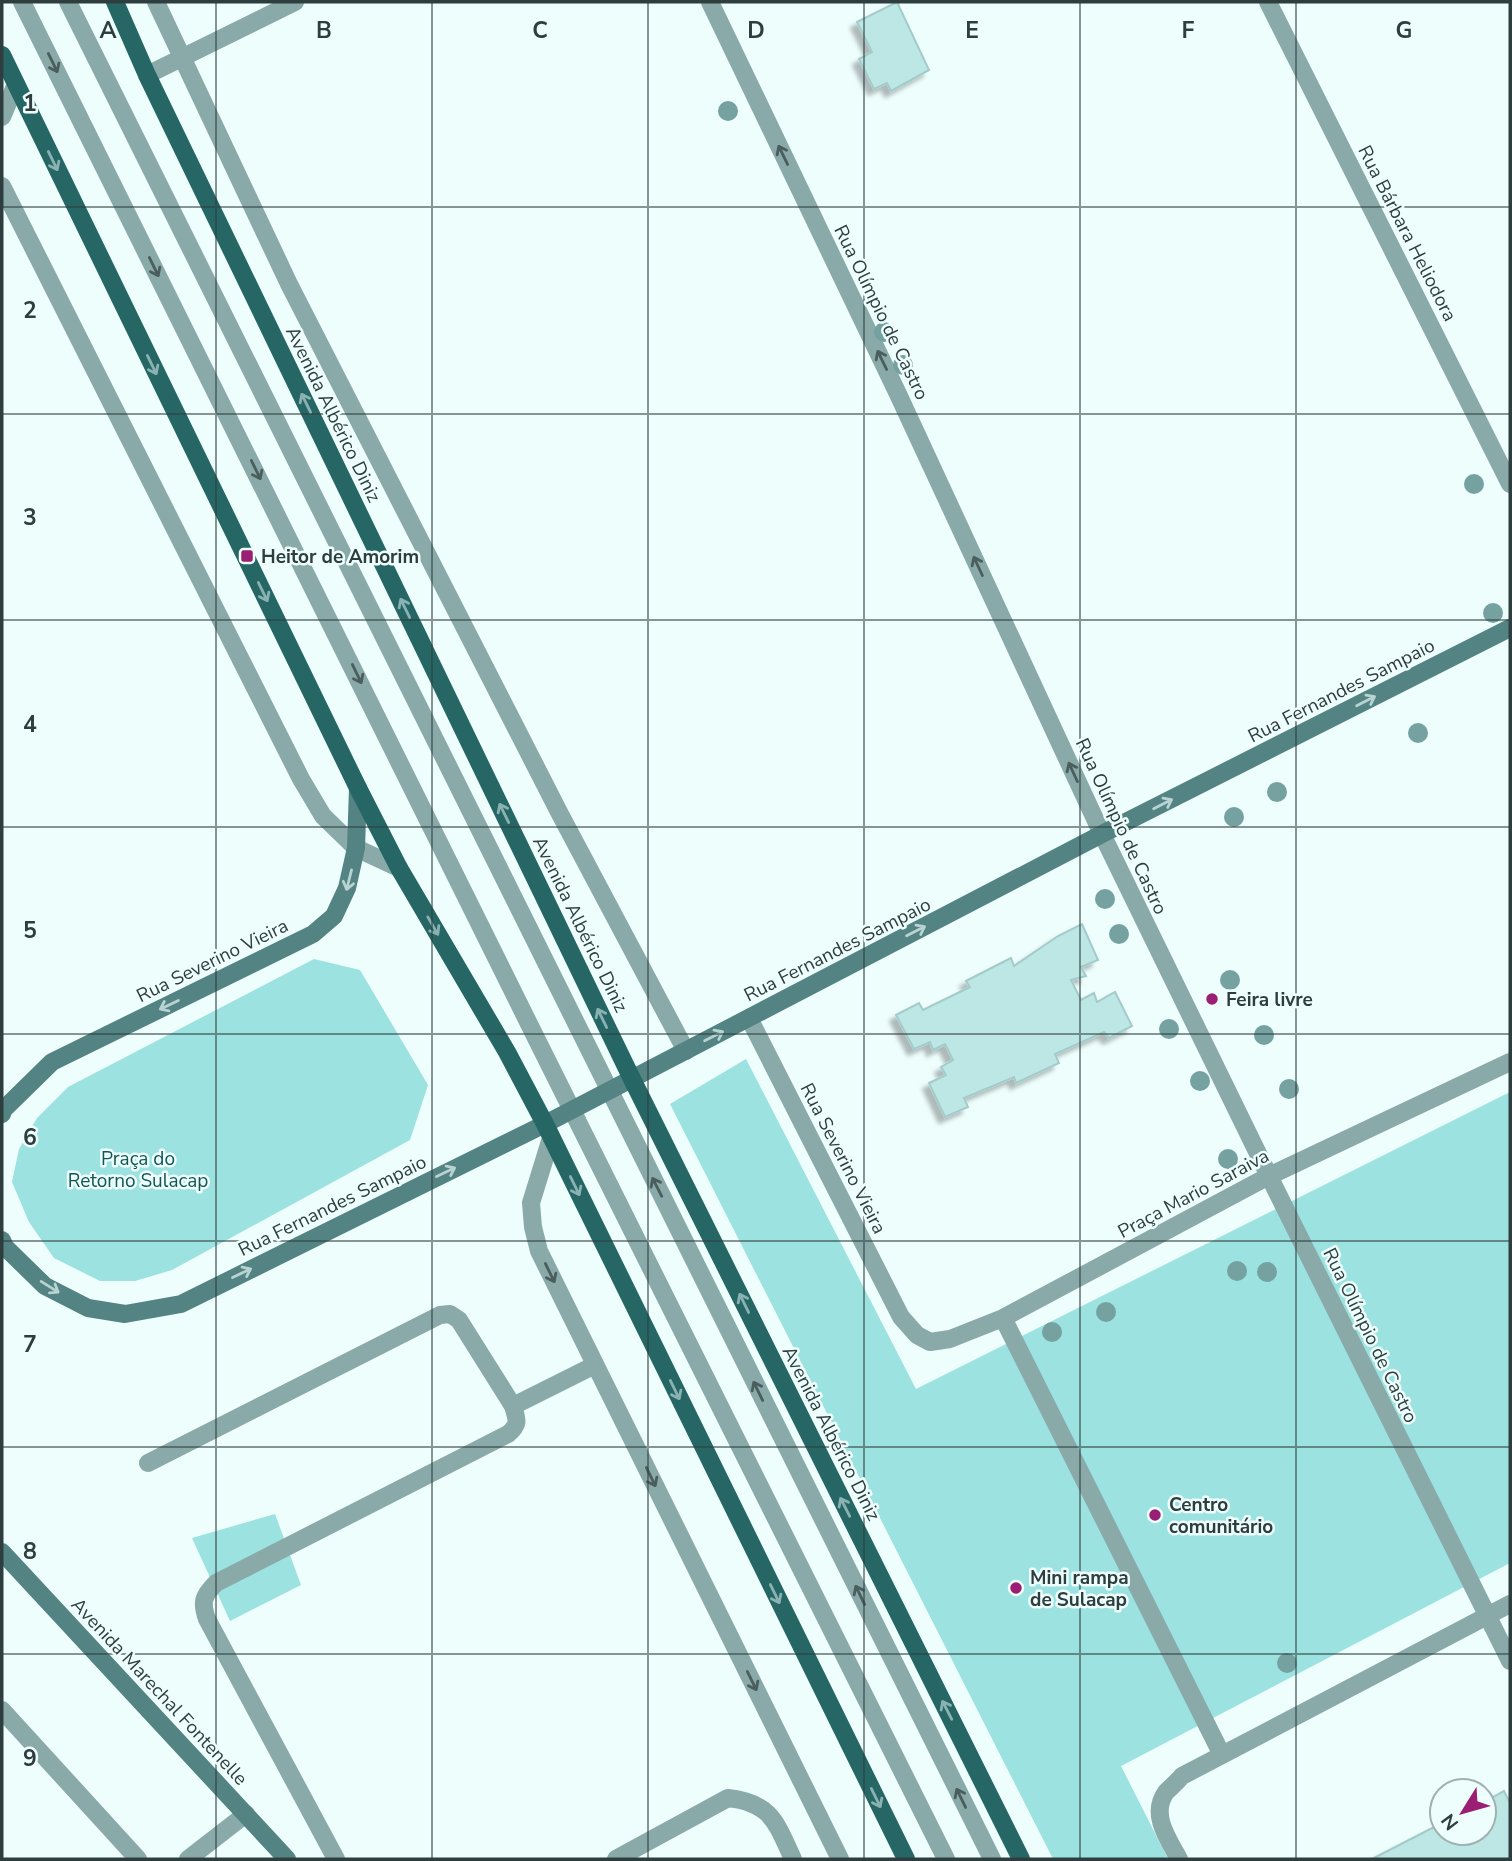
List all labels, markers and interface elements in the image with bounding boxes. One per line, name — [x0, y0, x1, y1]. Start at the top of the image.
text: A — [99, 15, 117, 46]
text: B — [316, 15, 332, 46]
text: C — [532, 15, 548, 46]
text: D — [747, 15, 765, 46]
text: E — [965, 15, 979, 46]
text: F — [1182, 15, 1195, 46]
text: G — [1396, 15, 1412, 46]
one-way arrow — [46, 52, 60, 73]
text: 1 — [23, 88, 37, 119]
street label: Rua Bárbara Heliodora — [1351, 141, 1463, 326]
one-way arrow — [776, 145, 790, 166]
one-way arrow — [46, 150, 60, 171]
street label: Rua Olímpio de Castro — [827, 221, 935, 404]
one-way arrow — [148, 256, 162, 277]
text: 2 — [23, 295, 37, 326]
street label: Avenida Albérico Diniz — [279, 322, 387, 507]
one-way arrow — [875, 350, 888, 371]
one-way arrow — [146, 354, 160, 375]
one-way arrow — [298, 393, 312, 414]
one-way arrow — [249, 459, 263, 480]
text: 3 — [23, 502, 37, 533]
place label: Heitor de Amorim — [261, 544, 419, 570]
marker: Heitor de Amorim — [239, 548, 255, 564]
one-way arrow — [971, 556, 984, 577]
one-way arrow — [256, 581, 270, 602]
one-way arrow — [397, 598, 411, 619]
street label: Rua Fernandes Sampaio — [1244, 632, 1439, 749]
one-way arrow — [350, 663, 364, 684]
one-way arrow — [1355, 693, 1375, 707]
text: 4 — [23, 709, 37, 740]
street label: Rua Olímpio de Castro — [1069, 734, 1173, 919]
one-way arrow — [1066, 762, 1079, 784]
one-way arrow — [1152, 796, 1172, 810]
one-way arrow — [496, 803, 510, 824]
street label: Avenida Albérico Diniz — [526, 832, 634, 1017]
one-way arrow — [342, 868, 355, 891]
street label: Rua Fernandes Sampaio — [740, 891, 935, 1008]
street label: Rua Severino Vieira — [132, 913, 293, 1009]
text: 5 — [23, 915, 37, 946]
one-way arrow — [426, 916, 440, 936]
one-way arrow — [905, 924, 926, 937]
place label: Feira livre — [1226, 987, 1313, 1013]
marker: Feira livre — [1204, 991, 1220, 1007]
one-way arrow — [159, 998, 180, 1012]
one-way arrow — [595, 1008, 609, 1029]
one-way arrow — [703, 1029, 724, 1042]
street label: Rua Severino Vieira — [794, 1079, 892, 1238]
text: 6 — [23, 1122, 37, 1153]
street label: Praça Mario Saraiva — [1113, 1143, 1274, 1245]
park label: Praça do Retorno Sulacap — [68, 1146, 208, 1194]
street label: Rua Fernandes Sampaio — [234, 1149, 431, 1263]
one-way arrow — [435, 1165, 456, 1179]
one-way arrow — [569, 1175, 582, 1196]
one-way arrow — [649, 1177, 663, 1198]
street label: Rua Olímpio de Castro — [1316, 1244, 1424, 1427]
one-way arrow — [544, 1262, 558, 1283]
one-way arrow — [231, 1266, 252, 1280]
one-way arrow — [39, 1280, 59, 1294]
one-way arrow — [736, 1293, 750, 1314]
text: 7 — [23, 1329, 37, 1360]
street label: Avenida Albérico Diniz — [776, 1342, 887, 1525]
one-way arrow — [668, 1379, 682, 1400]
one-way arrow — [751, 1381, 765, 1402]
one-way arrow — [644, 1466, 658, 1487]
place label: Centro comunitário — [1169, 1492, 1273, 1540]
one-way arrow — [838, 1497, 852, 1518]
marker: Centro comunitário — [1147, 1507, 1163, 1523]
text: 8 — [23, 1536, 37, 1567]
place label: Mini rampa de Sulacap — [1030, 1565, 1129, 1613]
marker: Mini rampa de Sulacap — [1008, 1580, 1024, 1596]
one-way arrow — [769, 1583, 783, 1604]
one-way arrow — [852, 1585, 866, 1606]
street label: Avenida Marechal Fontenelle — [65, 1592, 253, 1791]
one-way arrow — [745, 1670, 759, 1691]
one-way arrow — [939, 1701, 953, 1721]
text: 9 — [23, 1743, 37, 1774]
north arrow — [1428, 1777, 1498, 1847]
one-way arrow — [869, 1787, 883, 1808]
one-way arrow — [954, 1788, 968, 1809]
text: N — [1436, 1808, 1465, 1835]

